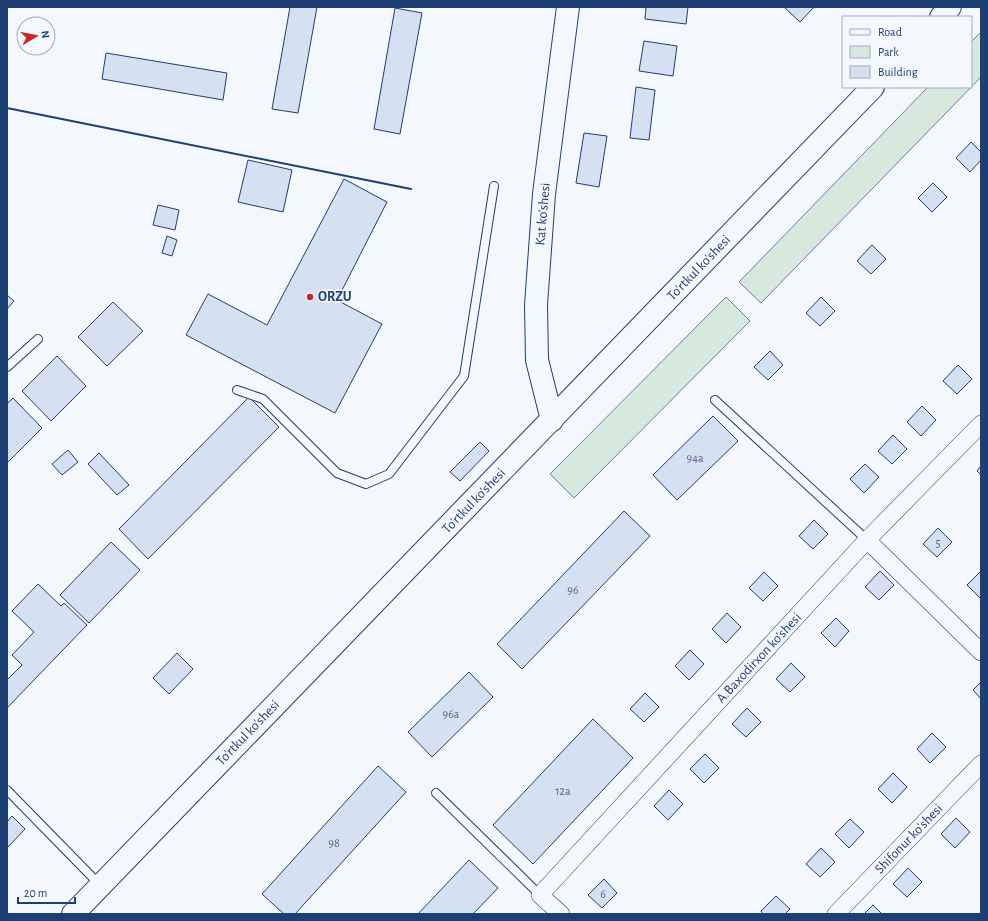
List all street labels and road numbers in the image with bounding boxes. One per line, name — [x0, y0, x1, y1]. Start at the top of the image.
street label: Kat ko'shesi — [533, 182, 553, 246]
street label: To'rtkul ko'shesi — [665, 233, 733, 303]
street label: To'rtkul ko'shesi — [440, 466, 508, 536]
street label: A.Baxodirxon ko'shesi — [714, 610, 804, 706]
street label: To'rtkul ko'shesi — [214, 698, 282, 768]
street label: Shifonur ko'shesi — [872, 801, 946, 877]

